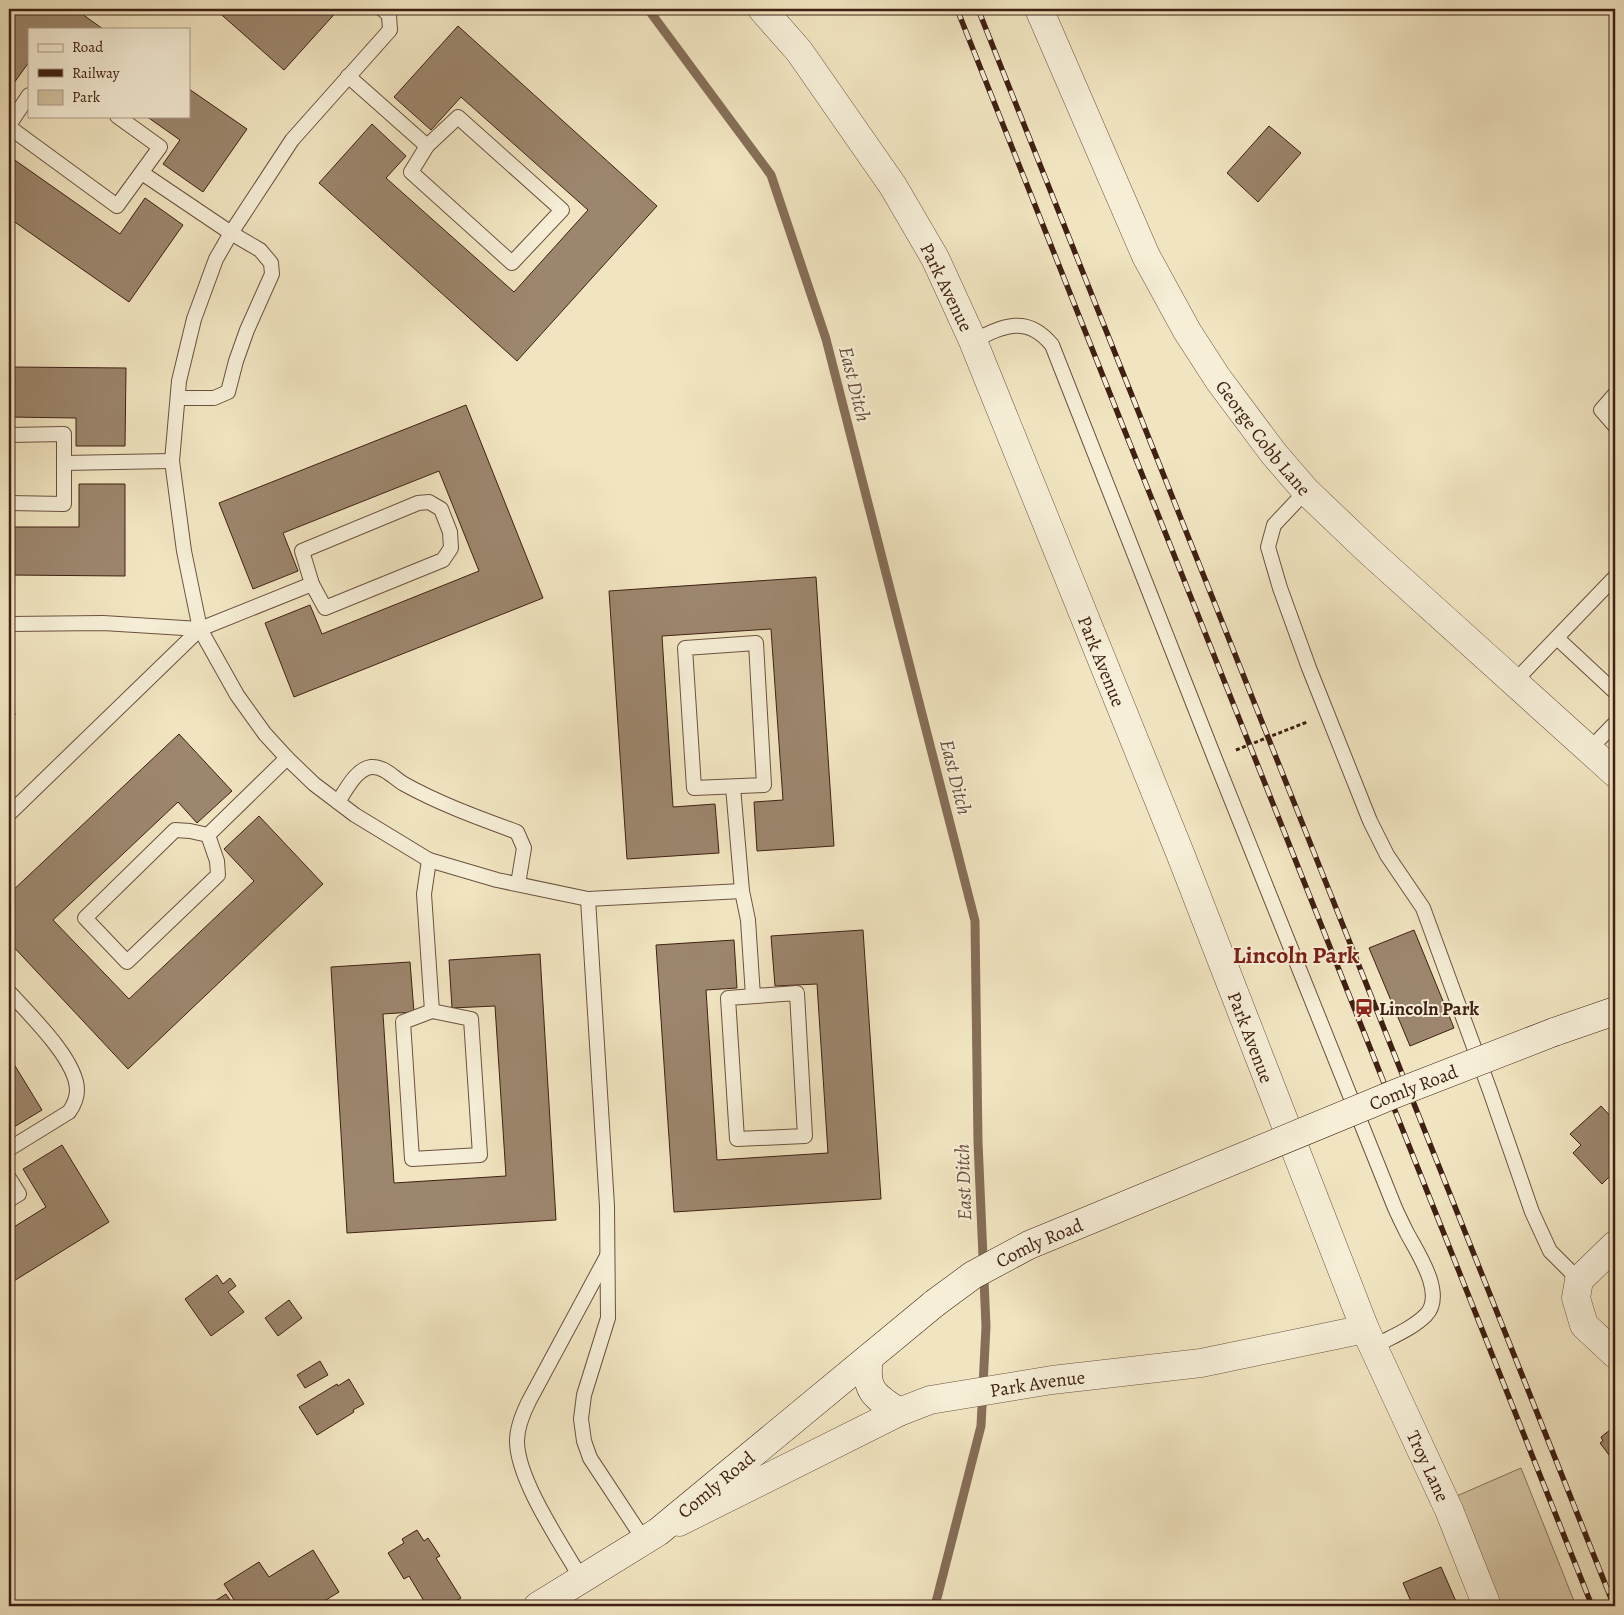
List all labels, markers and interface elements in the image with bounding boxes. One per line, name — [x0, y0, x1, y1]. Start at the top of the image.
legend — [28, 28, 190, 118]
text: Road — [72, 37, 104, 57]
text: Railway — [72, 63, 120, 83]
text: Park — [72, 87, 101, 107]
street label: Park Avenue — [913, 239, 979, 336]
water label: East Ditch — [832, 344, 877, 425]
street label: George Cobb Lane — [1209, 375, 1316, 502]
street label: Park Avenue — [1071, 612, 1131, 711]
water label: East Ditch — [933, 737, 978, 818]
district label: Lincoln Park — [1233, 939, 1360, 971]
street label: Park Avenue — [1221, 988, 1279, 1087]
place label: Lincoln Park — [1379, 996, 1479, 1022]
station icon: Lincoln Park — [1353, 997, 1375, 1019]
street label: Comly Road — [1365, 1058, 1462, 1117]
water label: East Ditch — [949, 1143, 978, 1221]
street label: Comly Road — [991, 1212, 1088, 1275]
street label: Park Avenue — [988, 1364, 1087, 1404]
street label: Troy Lane — [1400, 1427, 1455, 1506]
street label: Comly Road — [672, 1445, 761, 1525]

